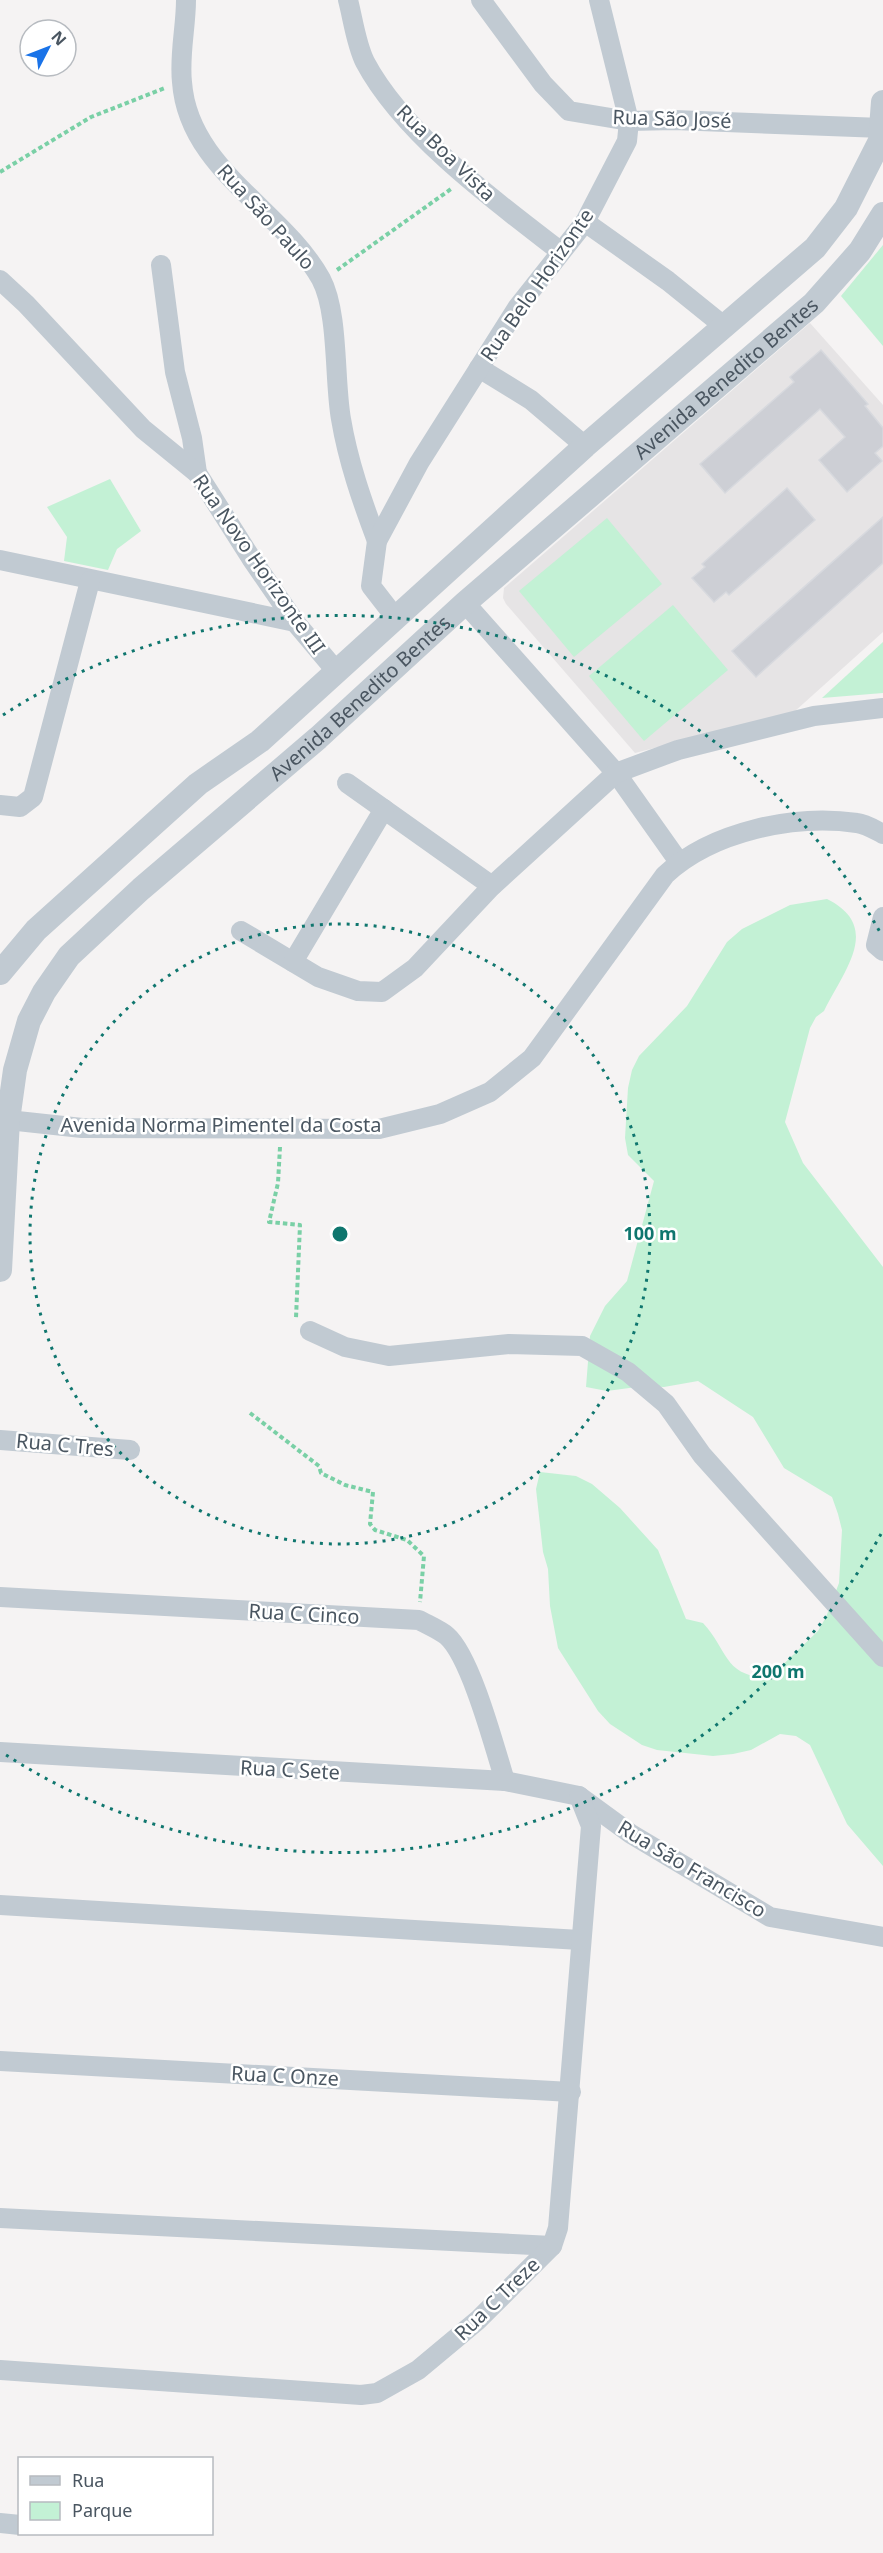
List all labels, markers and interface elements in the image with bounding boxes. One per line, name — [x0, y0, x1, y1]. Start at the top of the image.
north arrow — [18, 18, 78, 78]
text: N — [47, 26, 72, 50]
street label: Rua Boa Vista — [391, 98, 502, 207]
street label: Rua São José — [612, 103, 732, 134]
street label: Rua São Paulo — [212, 158, 321, 275]
street label: Rua Belo Horizonte — [474, 203, 599, 366]
street label: Avenida Benedito Bentes — [628, 291, 824, 465]
street label: Rua Novo Horizonte III — [187, 468, 332, 659]
street label: Avenida Benedito Bentes — [263, 609, 456, 787]
street label: Avenida Norma Pimentel da Costa — [60, 1111, 382, 1138]
text: 100 m — [623, 1221, 677, 1245]
centre of rings — [330, 1224, 350, 1244]
street label: Rua C Tres — [15, 1427, 115, 1462]
street label: Rua C Cinco — [248, 1597, 360, 1630]
text: 200 m — [751, 1659, 805, 1683]
street label: Rua C Sete — [239, 1753, 341, 1786]
street label: Rua São Francisco — [613, 1814, 771, 1924]
street label: Rua C Onze — [231, 2059, 340, 2092]
street label: Rua C Treze — [448, 2251, 545, 2346]
legend — [18, 2457, 213, 2535]
text: Rua — [72, 2468, 104, 2492]
text: Parque — [72, 2498, 132, 2522]

